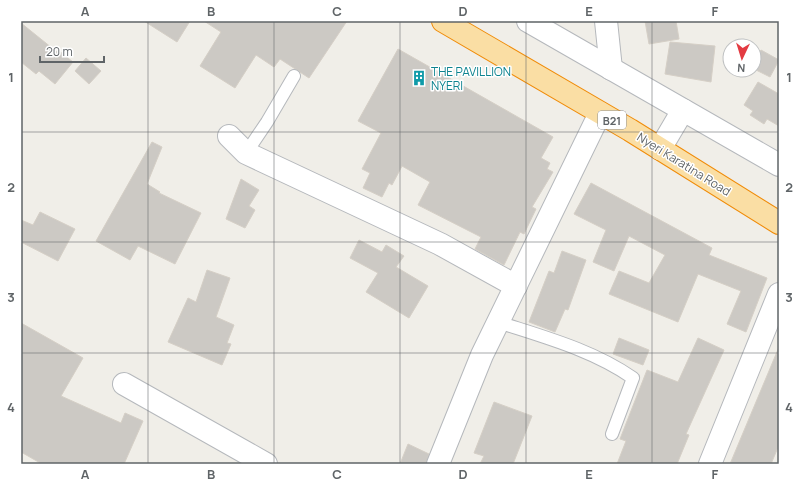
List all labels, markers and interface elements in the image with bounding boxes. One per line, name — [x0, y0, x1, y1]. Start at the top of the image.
text: A — [81, 2, 90, 20]
text: B — [207, 2, 215, 20]
text: C — [332, 2, 342, 20]
text: D — [458, 2, 468, 20]
text: E — [585, 2, 593, 20]
text: F — [712, 2, 719, 20]
scale bar — [40, 38, 104, 64]
north arrow — [722, 38, 762, 78]
text: 20 m — [46, 43, 73, 60]
text: N — [737, 61, 746, 76]
place label: THE PAVILLION NYERI — [431, 63, 511, 94]
text: 1 — [8, 68, 14, 86]
text: 1 — [786, 68, 792, 86]
building icon: THE PAVILLION NYERI — [410, 69, 428, 87]
road number: B21 — [598, 111, 626, 129]
street label: Nyeri Karatina Road — [634, 128, 734, 200]
text: 2 — [7, 178, 15, 196]
text: 2 — [785, 178, 793, 196]
text: 3 — [7, 288, 15, 306]
text: 3 — [785, 288, 793, 306]
text: 4 — [7, 398, 15, 416]
text: 4 — [785, 398, 793, 416]
text: A — [81, 465, 90, 483]
text: B — [207, 465, 215, 483]
text: C — [332, 465, 342, 483]
text: D — [458, 465, 468, 483]
text: E — [585, 465, 593, 483]
text: F — [712, 465, 719, 483]

